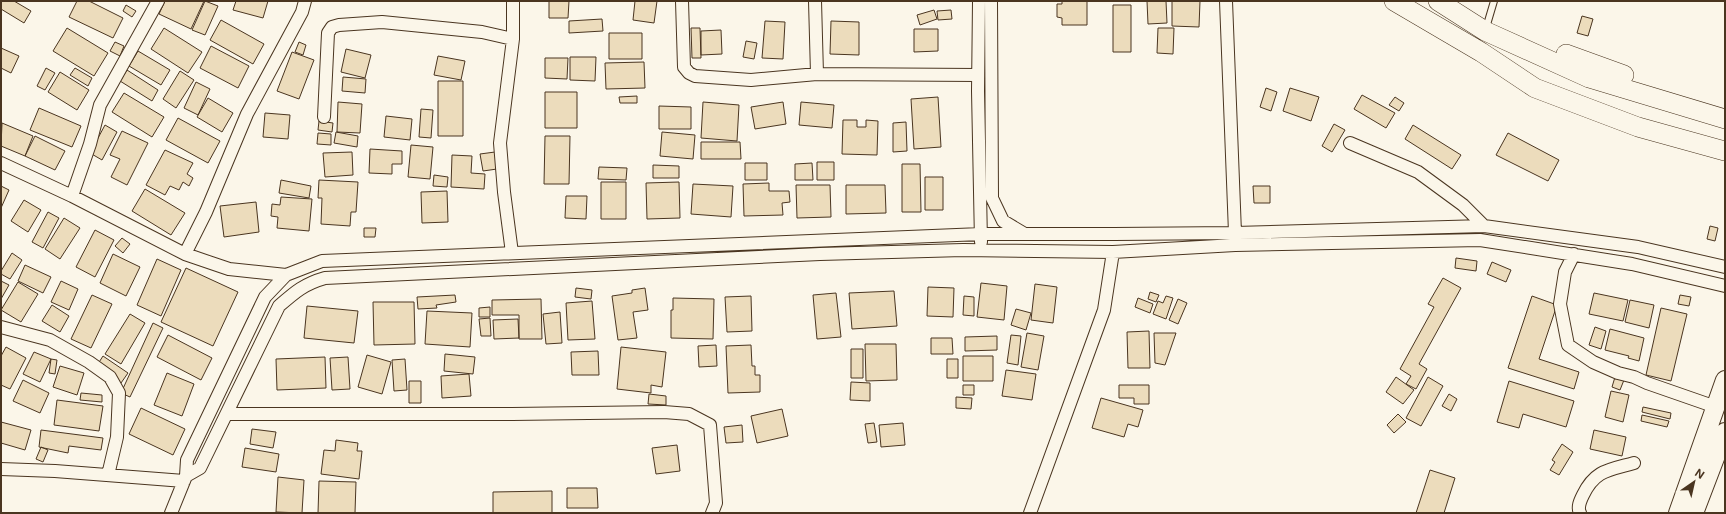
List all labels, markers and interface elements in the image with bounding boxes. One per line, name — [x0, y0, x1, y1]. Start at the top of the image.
north arrow — [1674, 462, 1714, 502]
text: N — [1692, 466, 1707, 482]

